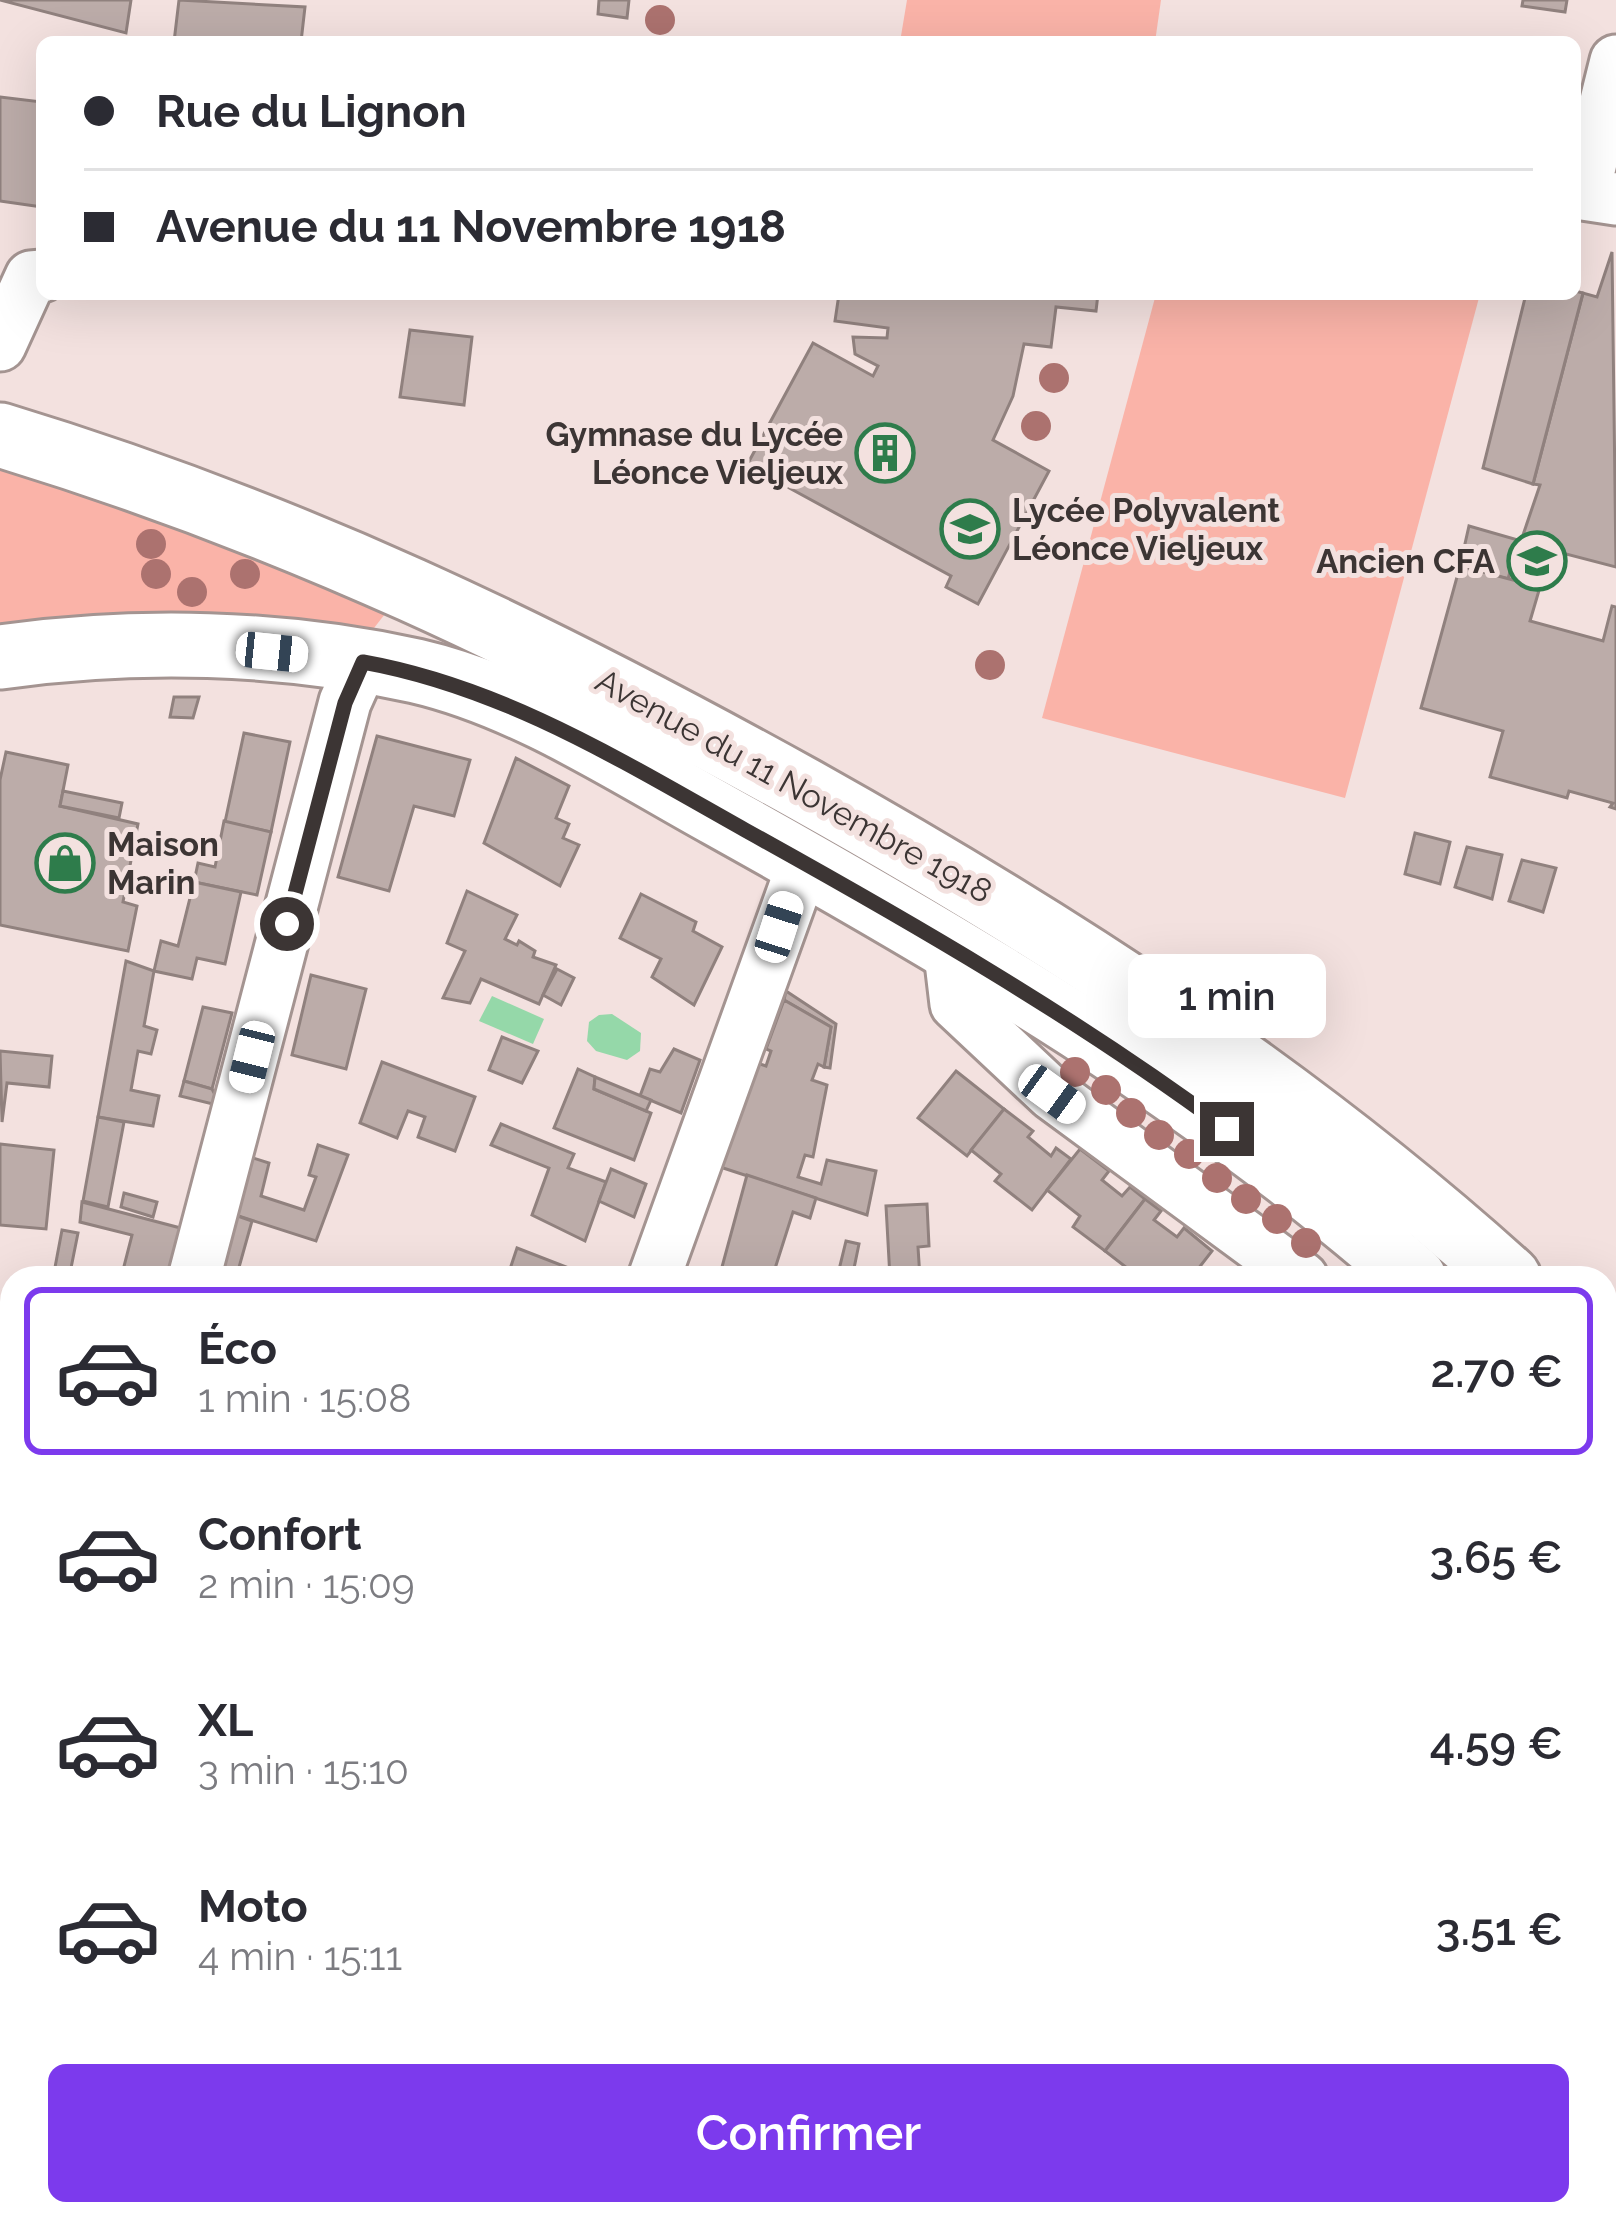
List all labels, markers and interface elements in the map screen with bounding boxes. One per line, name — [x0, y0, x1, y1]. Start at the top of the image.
text: Rue du Lignon — [156, 85, 467, 138]
text: Avenue du 11 Novembre 1918 — [156, 200, 786, 253]
place label: Gymnase du Lycée Léonce Vieljeux — [545, 415, 843, 492]
building icon: Gymnase du Lycée Léonce Vieljeux — [854, 422, 916, 484]
place label: Lycée Polyvalent Léonce Vieljeux — [1012, 491, 1280, 568]
school or university icon: Lycée Polyvalent Léonce Vieljeux — [939, 498, 1001, 560]
school or university icon: Ancien CFA — [1506, 530, 1568, 592]
place label: Ancien CFA — [1316, 542, 1496, 581]
car — [234, 630, 310, 674]
street label: Avenue du 11 Novembre 1918 — [589, 661, 999, 911]
place label: Maison Marin — [107, 825, 219, 902]
shop icon: Maison Marin — [34, 832, 96, 894]
car — [751, 887, 807, 967]
route start — [260, 897, 314, 951]
callout: 1 min — [1128, 955, 1326, 1039]
text: 1 min — [1179, 973, 1275, 1019]
car — [226, 1018, 278, 1096]
car — [1012, 1058, 1092, 1130]
route end — [1200, 1102, 1254, 1156]
icon: car — [54, 1317, 162, 1425]
text: Éco — [198, 1322, 277, 1375]
text: 2.70 € — [1430, 1345, 1563, 1398]
text: 1 min · 15:08 — [198, 1375, 411, 1421]
icon: car — [54, 1503, 162, 1611]
text: Confort — [198, 1508, 361, 1561]
text: 3.65 € — [1430, 1531, 1563, 1584]
text: 2 min · 15:09 — [198, 1561, 415, 1607]
icon: car — [54, 1689, 162, 1797]
text: XL — [198, 1694, 253, 1747]
text: 4.59 € — [1430, 1717, 1563, 1770]
text: 3 min · 15:10 — [198, 1747, 409, 1793]
icon: car — [54, 1875, 162, 1983]
text: Moto — [198, 1880, 308, 1933]
text: 3.51 € — [1436, 1903, 1563, 1956]
text: 4 min · 15:11 — [198, 1933, 402, 1979]
button: Confirmer — [48, 2064, 1569, 2202]

